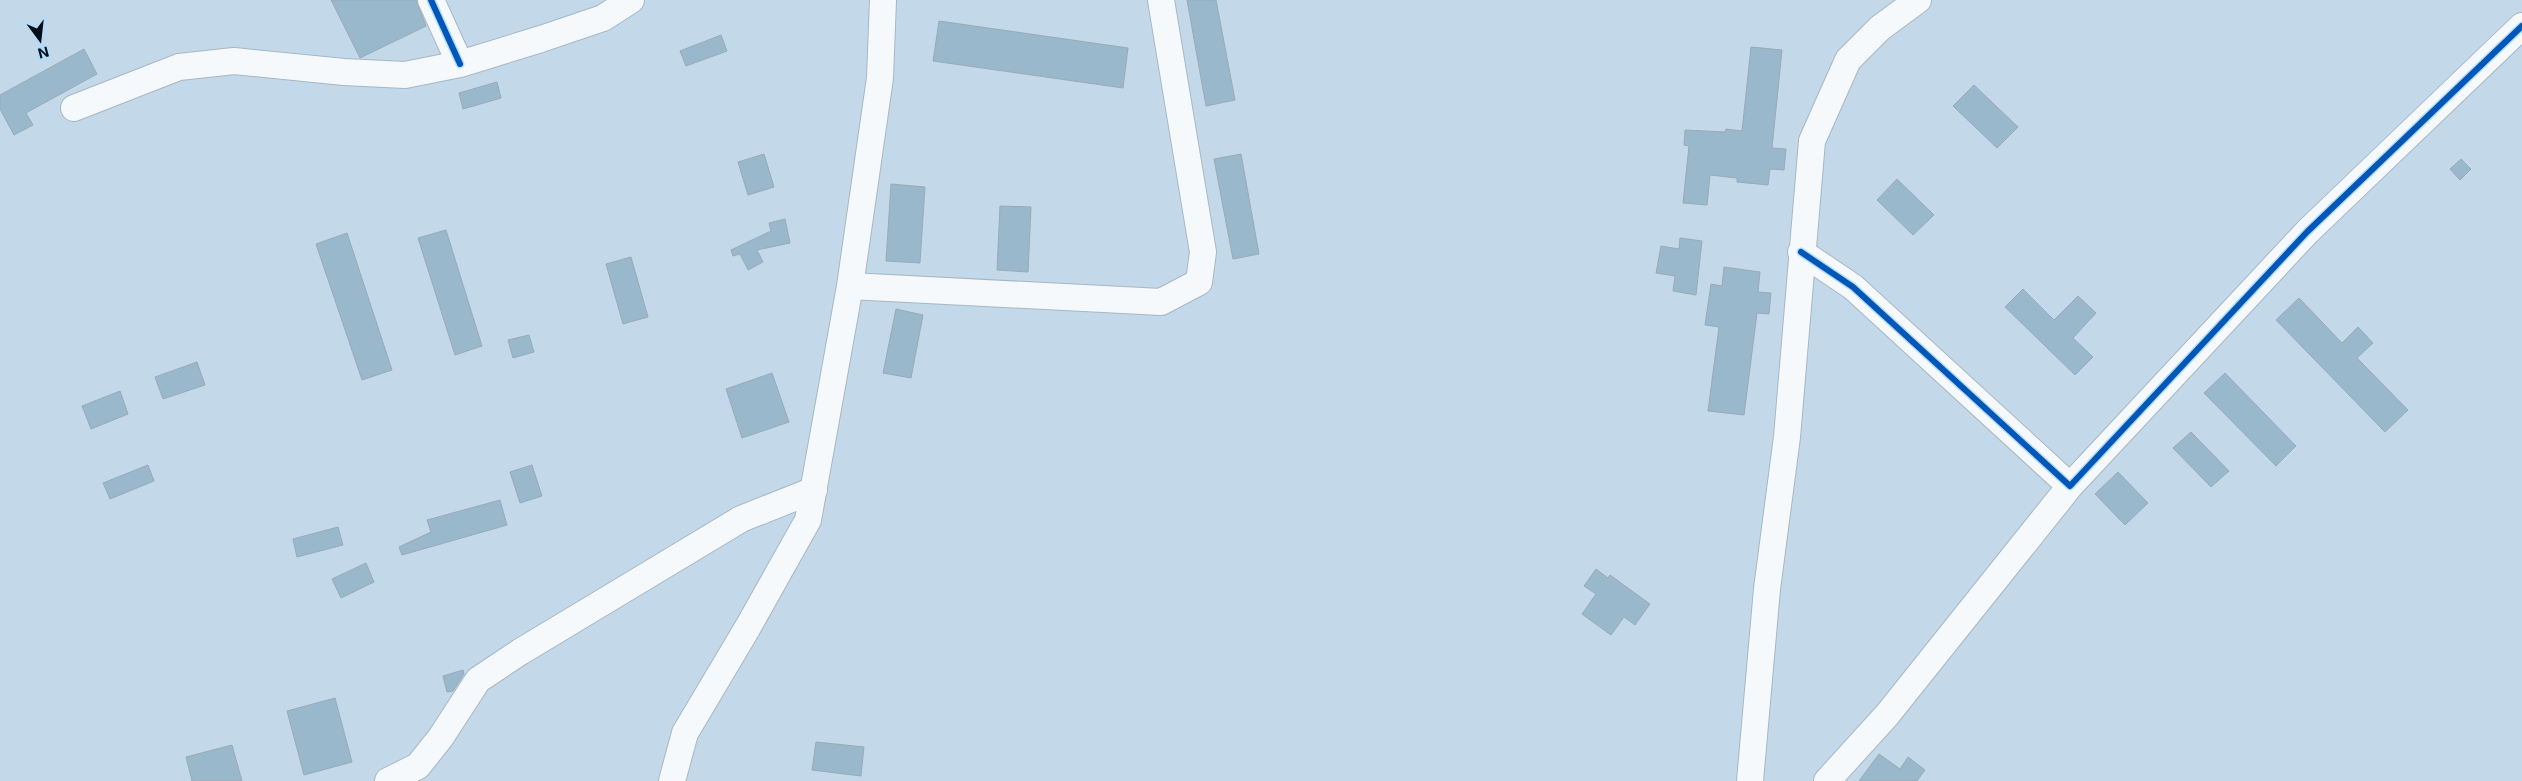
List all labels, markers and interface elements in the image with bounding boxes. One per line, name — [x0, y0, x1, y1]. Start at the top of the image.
north arrow — [15, 15, 65, 65]
text: N — [36, 43, 51, 63]

